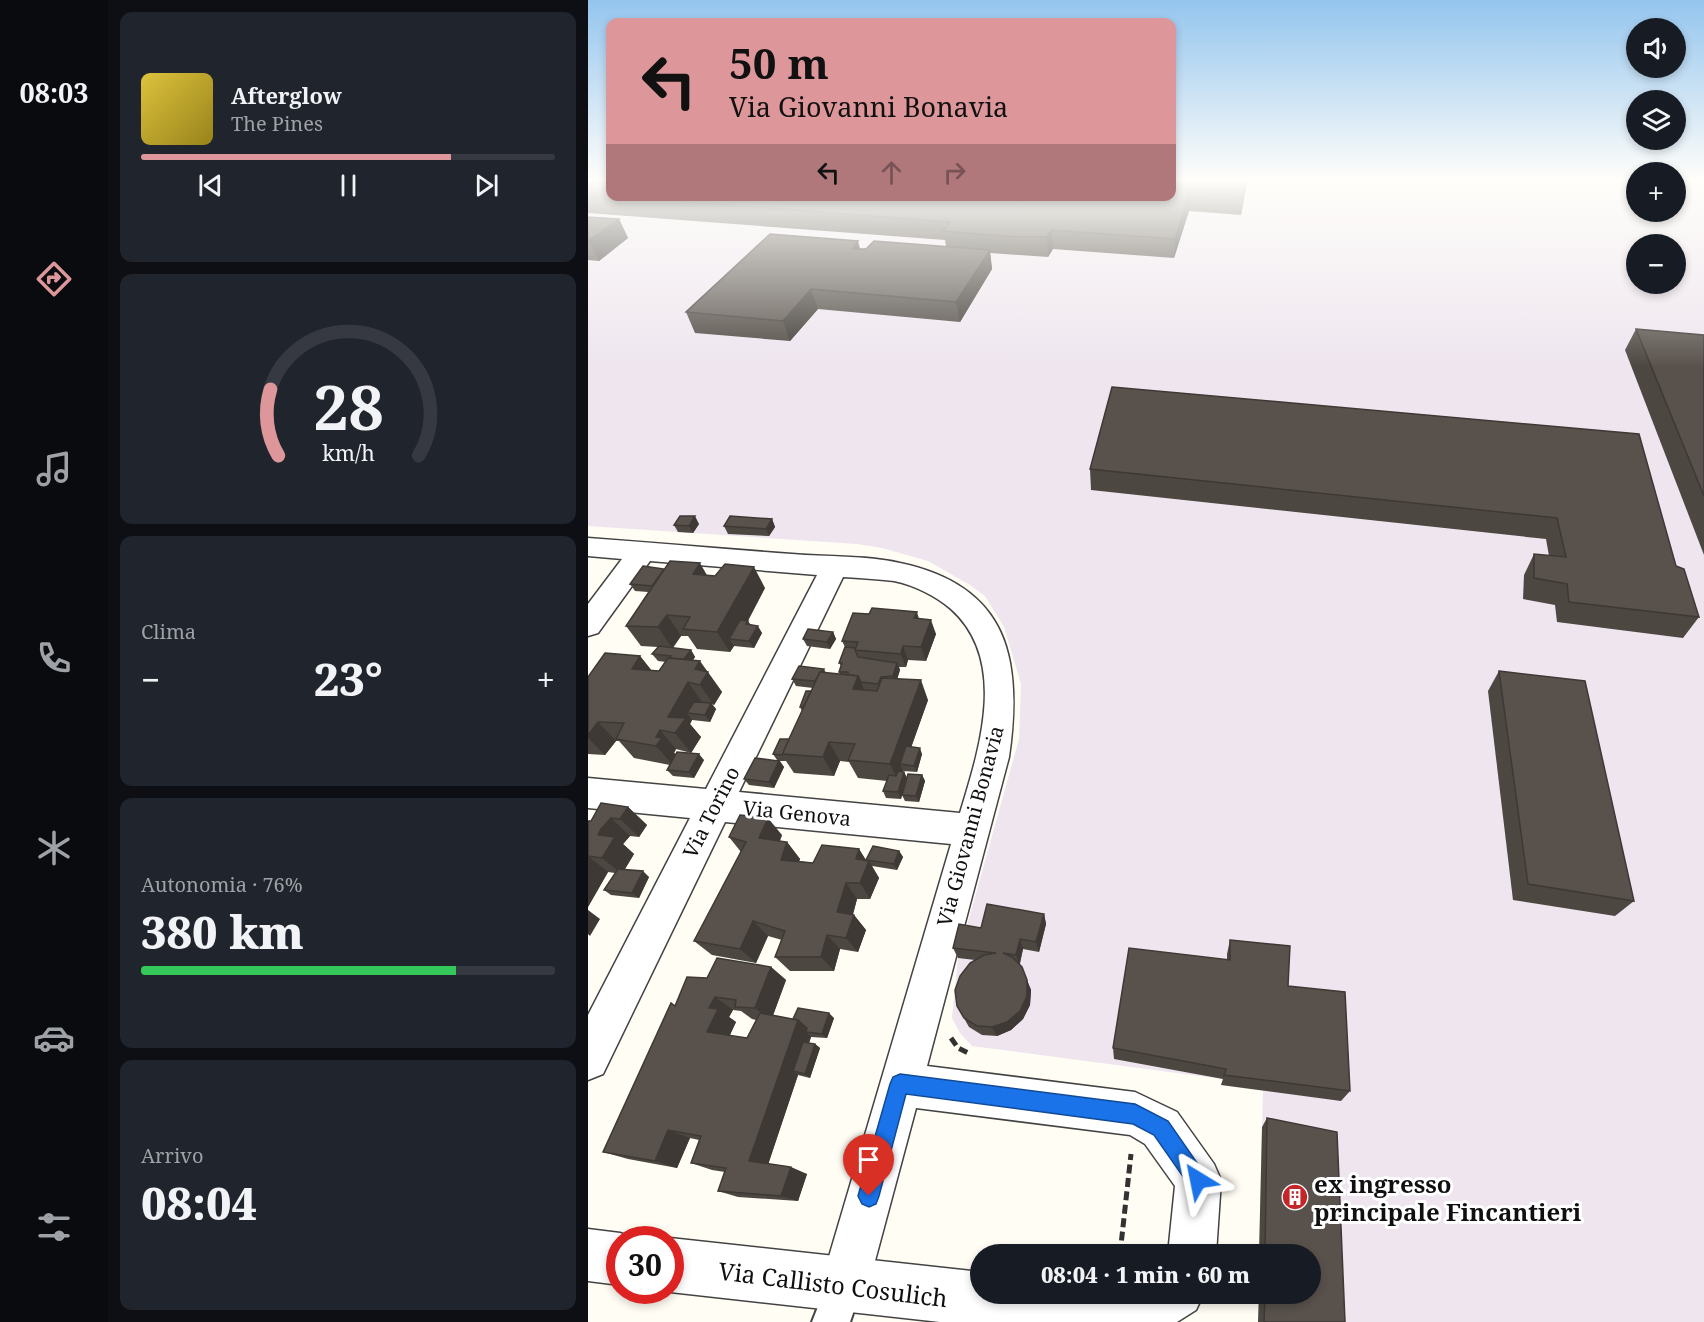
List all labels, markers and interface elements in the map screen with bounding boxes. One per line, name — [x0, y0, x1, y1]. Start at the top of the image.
map controls — [1626, 18, 1686, 294]
button: sound — [1626, 18, 1686, 78]
text: 50 m — [729, 34, 829, 91]
icon: left — [630, 42, 708, 120]
text: 08:03 — [19, 74, 89, 111]
text: Afterglow — [231, 80, 342, 110]
text: Via Giovanni Bonavia — [729, 88, 1008, 125]
button: layers — [1626, 90, 1686, 150]
text: The Pines — [231, 110, 323, 137]
icon: left — [812, 156, 845, 189]
icon: ahead — [875, 156, 908, 189]
icon: right — [938, 156, 971, 189]
button: + — [1626, 162, 1686, 222]
icon: previous — [194, 169, 227, 202]
icon: pause — [332, 169, 365, 202]
icon: next — [470, 169, 503, 202]
button: − — [1626, 234, 1686, 294]
icon: directions — [33, 258, 75, 300]
text: 28 — [313, 363, 383, 448]
text: km/h — [322, 438, 375, 467]
icon: music — [33, 448, 75, 490]
text: Clima — [141, 618, 196, 645]
icon: phone — [33, 637, 75, 679]
text: 23° — [314, 648, 383, 709]
text: − — [141, 657, 160, 702]
text: + — [537, 657, 555, 702]
street label: Via Giovanni Bonavia — [930, 723, 1010, 929]
street label: Via Torino — [676, 762, 746, 862]
street label: Via Genova — [742, 794, 852, 832]
icon: climate — [33, 827, 75, 869]
text: Autonomia · 76% — [141, 871, 303, 898]
text: 380 km — [141, 901, 304, 962]
icon: car — [33, 1017, 75, 1059]
pin — [843, 1134, 894, 1196]
text: Arrivo — [141, 1142, 203, 1169]
icon: arrive — [852, 1143, 885, 1176]
position arrow — [1166, 1148, 1230, 1212]
place label: ex ingresso principale Fincantieri — [1314, 1167, 1582, 1228]
text: 08:04 — [141, 1172, 257, 1233]
building icon: ex ingresso principale Fincantieri — [1280, 1182, 1310, 1212]
icon: filters — [33, 1206, 75, 1248]
speed limit sign: 30 — [606, 1226, 684, 1304]
street label: Via Callisto Cosulich — [717, 1254, 949, 1314]
text: 08:04 · 1 min · 60 m — [1041, 1259, 1250, 1289]

